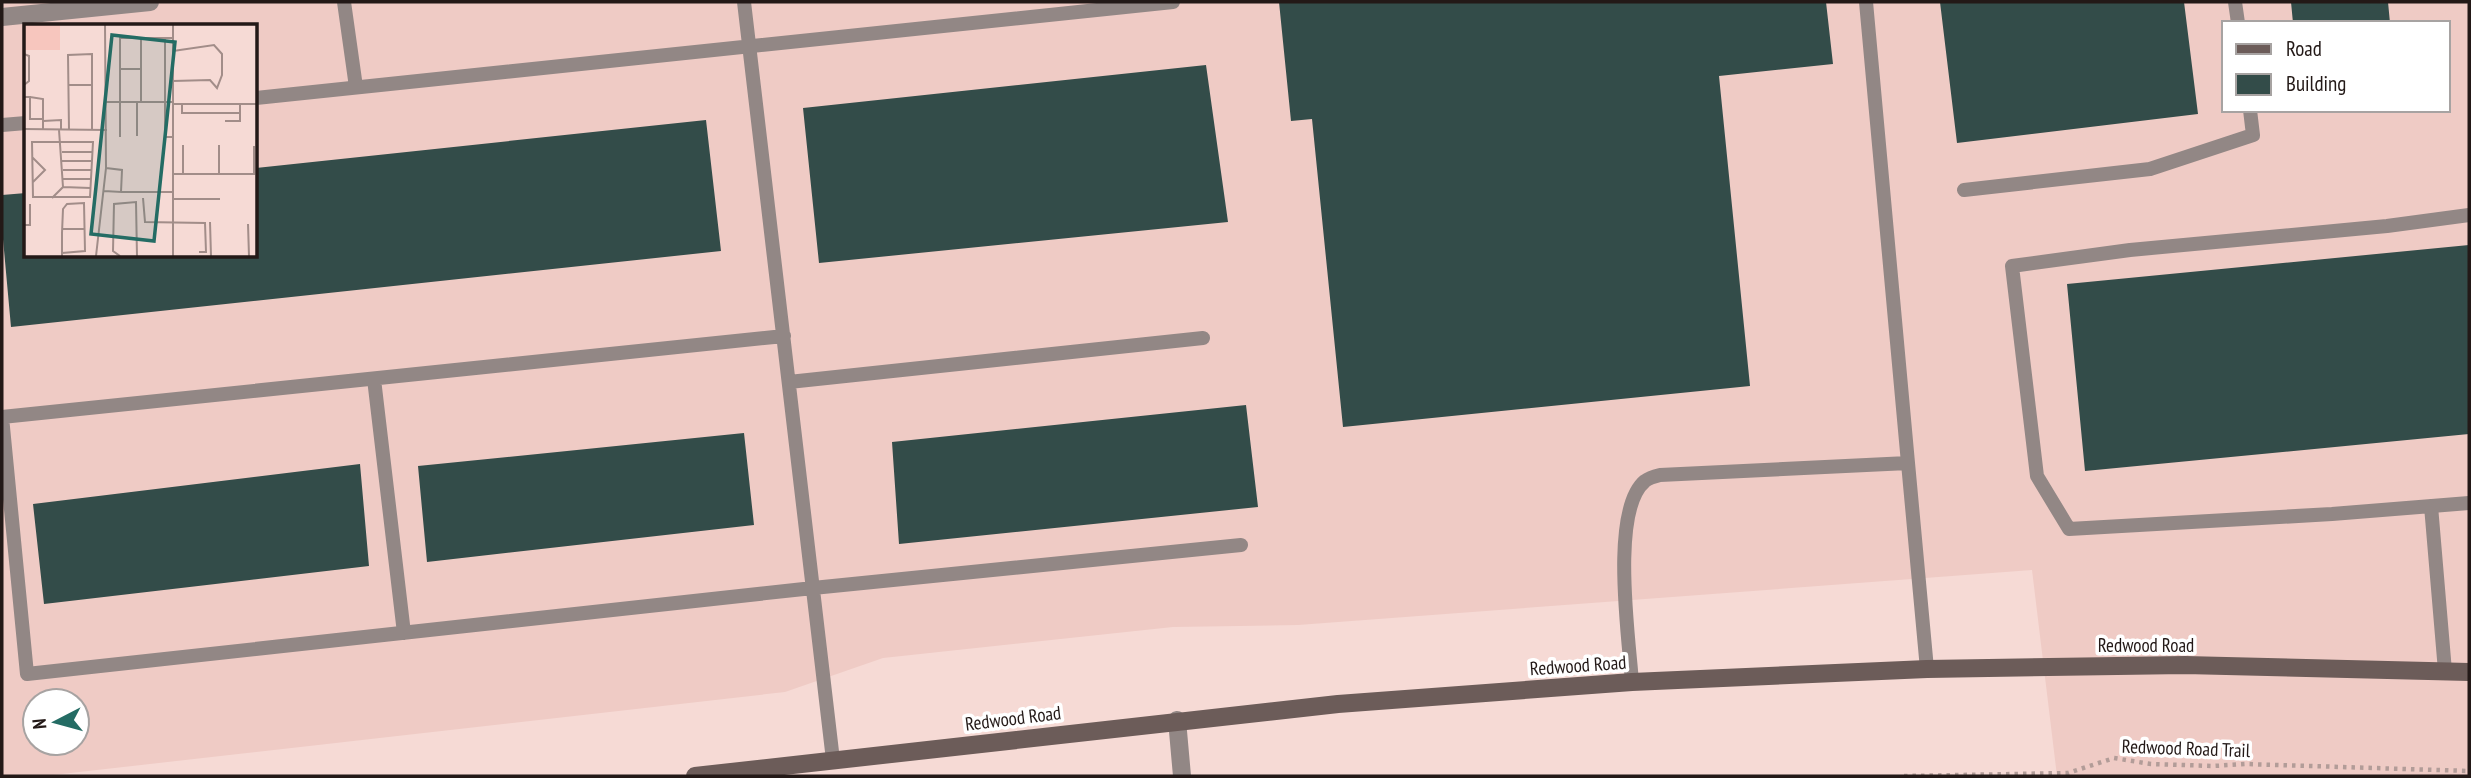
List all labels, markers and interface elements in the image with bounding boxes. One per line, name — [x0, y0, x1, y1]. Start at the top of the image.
legend — [2222, 21, 2450, 112]
inset map — [24, 24, 257, 257]
text: Road — [2286, 35, 2322, 62]
text: Building — [2286, 70, 2346, 97]
street label: Redwood Road — [2098, 633, 2194, 657]
street label: Redwood Road — [1529, 650, 1627, 680]
north arrow — [21, 687, 91, 757]
street label: Redwood Road — [964, 700, 1062, 736]
text: N — [27, 717, 52, 730]
street label: Redwood Road Trail — [2121, 734, 2251, 762]

